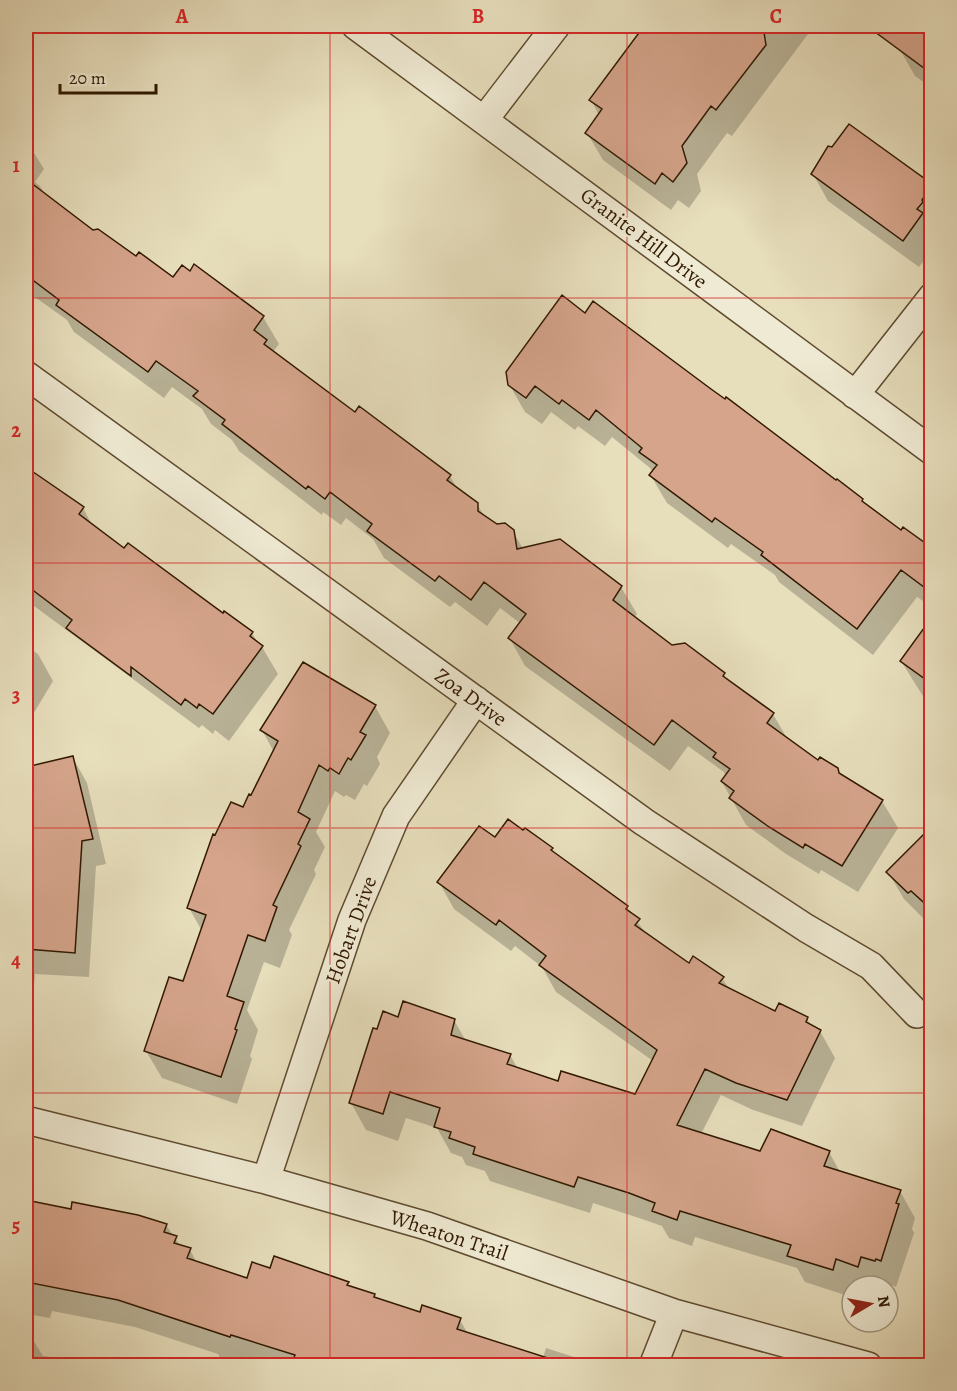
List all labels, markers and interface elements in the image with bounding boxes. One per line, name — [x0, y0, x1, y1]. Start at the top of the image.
text: A — [175, 3, 189, 30]
text: B — [472, 3, 484, 30]
text: C — [770, 3, 782, 30]
scale bar — [60, 57, 156, 95]
text: 20 m — [69, 66, 106, 90]
text: 1 — [12, 152, 20, 179]
street label: Granite Hill Drive — [575, 181, 713, 295]
text: 2 — [11, 417, 21, 444]
street label: Zoa Drive — [429, 661, 513, 733]
text: 3 — [12, 682, 20, 709]
street label: Hobart Drive — [319, 872, 383, 988]
text: 4 — [11, 947, 21, 974]
street label: Wheaton Trail — [386, 1202, 511, 1267]
text: 5 — [12, 1212, 20, 1239]
north arrow — [840, 1274, 900, 1334]
text: N — [872, 1294, 896, 1310]

